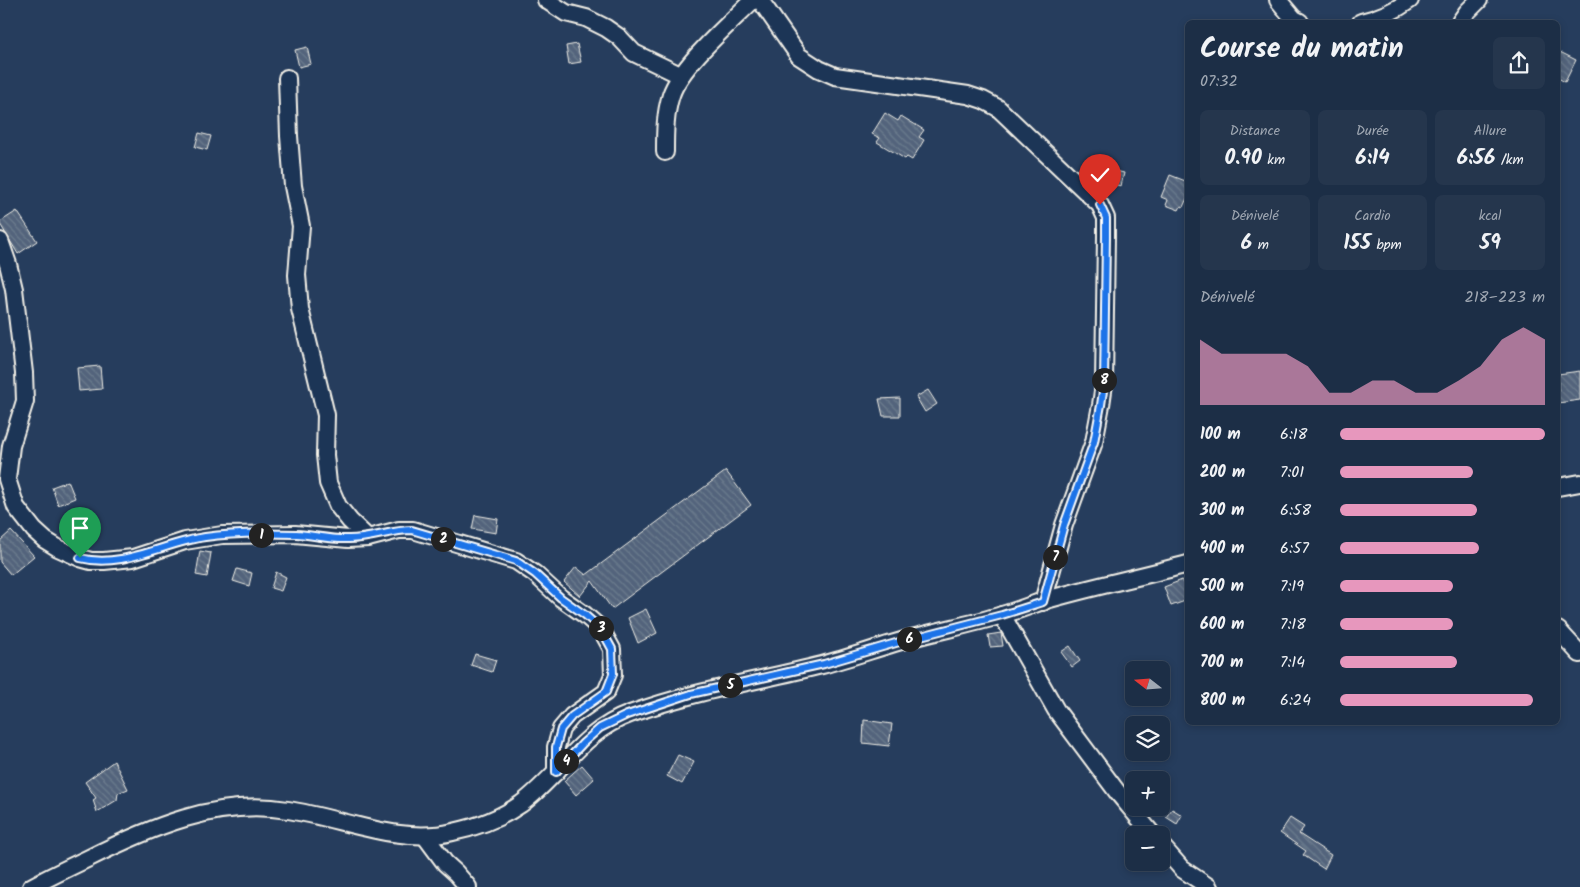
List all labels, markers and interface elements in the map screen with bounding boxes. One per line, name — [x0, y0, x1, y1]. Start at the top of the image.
text: Course du matin — [1200, 27, 1403, 72]
button: share — [1493, 37, 1545, 89]
text: 07:32 — [1200, 69, 1238, 94]
text: Distance — [1230, 120, 1280, 142]
text: Durée — [1356, 120, 1389, 142]
text: Allure — [1474, 120, 1507, 142]
text: 0.90 — [1225, 142, 1262, 175]
text: 6:14 — [1355, 142, 1390, 175]
text: 6:56 — [1457, 142, 1495, 175]
text: km — [1262, 149, 1285, 171]
text: /km — [1495, 149, 1524, 171]
pin — [1079, 154, 1121, 205]
icon: check — [1086, 161, 1114, 189]
text: Dénivelé — [1231, 205, 1279, 227]
text: Cardio — [1354, 205, 1391, 227]
text: kcal — [1479, 205, 1502, 227]
text: 6 — [1241, 227, 1252, 260]
text: 155 — [1343, 227, 1371, 260]
text: 59 — [1480, 227, 1501, 260]
text: m — [1252, 234, 1269, 256]
text: bpm — [1371, 234, 1402, 256]
text: Dénivelé — [1200, 285, 1255, 310]
text: 218–223 m — [1464, 285, 1545, 310]
pin: 8 — [1092, 368, 1116, 392]
text: 8 — [1100, 369, 1109, 391]
text: 100 m — [1200, 422, 1241, 447]
text: 6:18 — [1280, 422, 1308, 447]
text: 200 m — [1200, 460, 1245, 485]
text: 7:01 — [1280, 460, 1304, 485]
text: 300 m — [1200, 498, 1244, 523]
text: 6:58 — [1280, 498, 1311, 523]
pin — [59, 507, 101, 558]
icon: arrive — [66, 514, 94, 542]
pin: 1 — [248, 522, 274, 548]
text: 1 — [259, 524, 264, 546]
pin: 2 — [430, 526, 456, 552]
text: 2 — [439, 528, 448, 550]
text: 400 m — [1200, 536, 1244, 561]
text: 6:57 — [1280, 536, 1309, 561]
pin: 7 — [1042, 544, 1068, 570]
text: 7 — [1052, 546, 1059, 568]
text: 500 m — [1200, 574, 1244, 599]
text: 7:19 — [1280, 574, 1304, 599]
text: 600 m — [1200, 612, 1244, 637]
text: 7:18 — [1280, 612, 1306, 637]
pin: 3 — [588, 616, 614, 640]
text: 3 — [598, 617, 605, 639]
pin: 6 — [896, 626, 922, 652]
text: 6 — [906, 628, 913, 650]
text: 700 m — [1200, 650, 1243, 675]
text: 7:14 — [1280, 650, 1305, 675]
north arrow — [1125, 661, 1170, 706]
map controls — [1125, 661, 1170, 871]
pin: 5 — [718, 672, 742, 698]
text: 5 — [727, 674, 734, 696]
text: 800 m — [1200, 688, 1245, 713]
text: 6:24 — [1280, 688, 1311, 713]
button: layers — [1125, 716, 1170, 761]
pin: 4 — [554, 748, 578, 774]
text: 4 — [563, 750, 570, 772]
button: + — [1125, 771, 1170, 816]
button: − — [1125, 826, 1170, 871]

